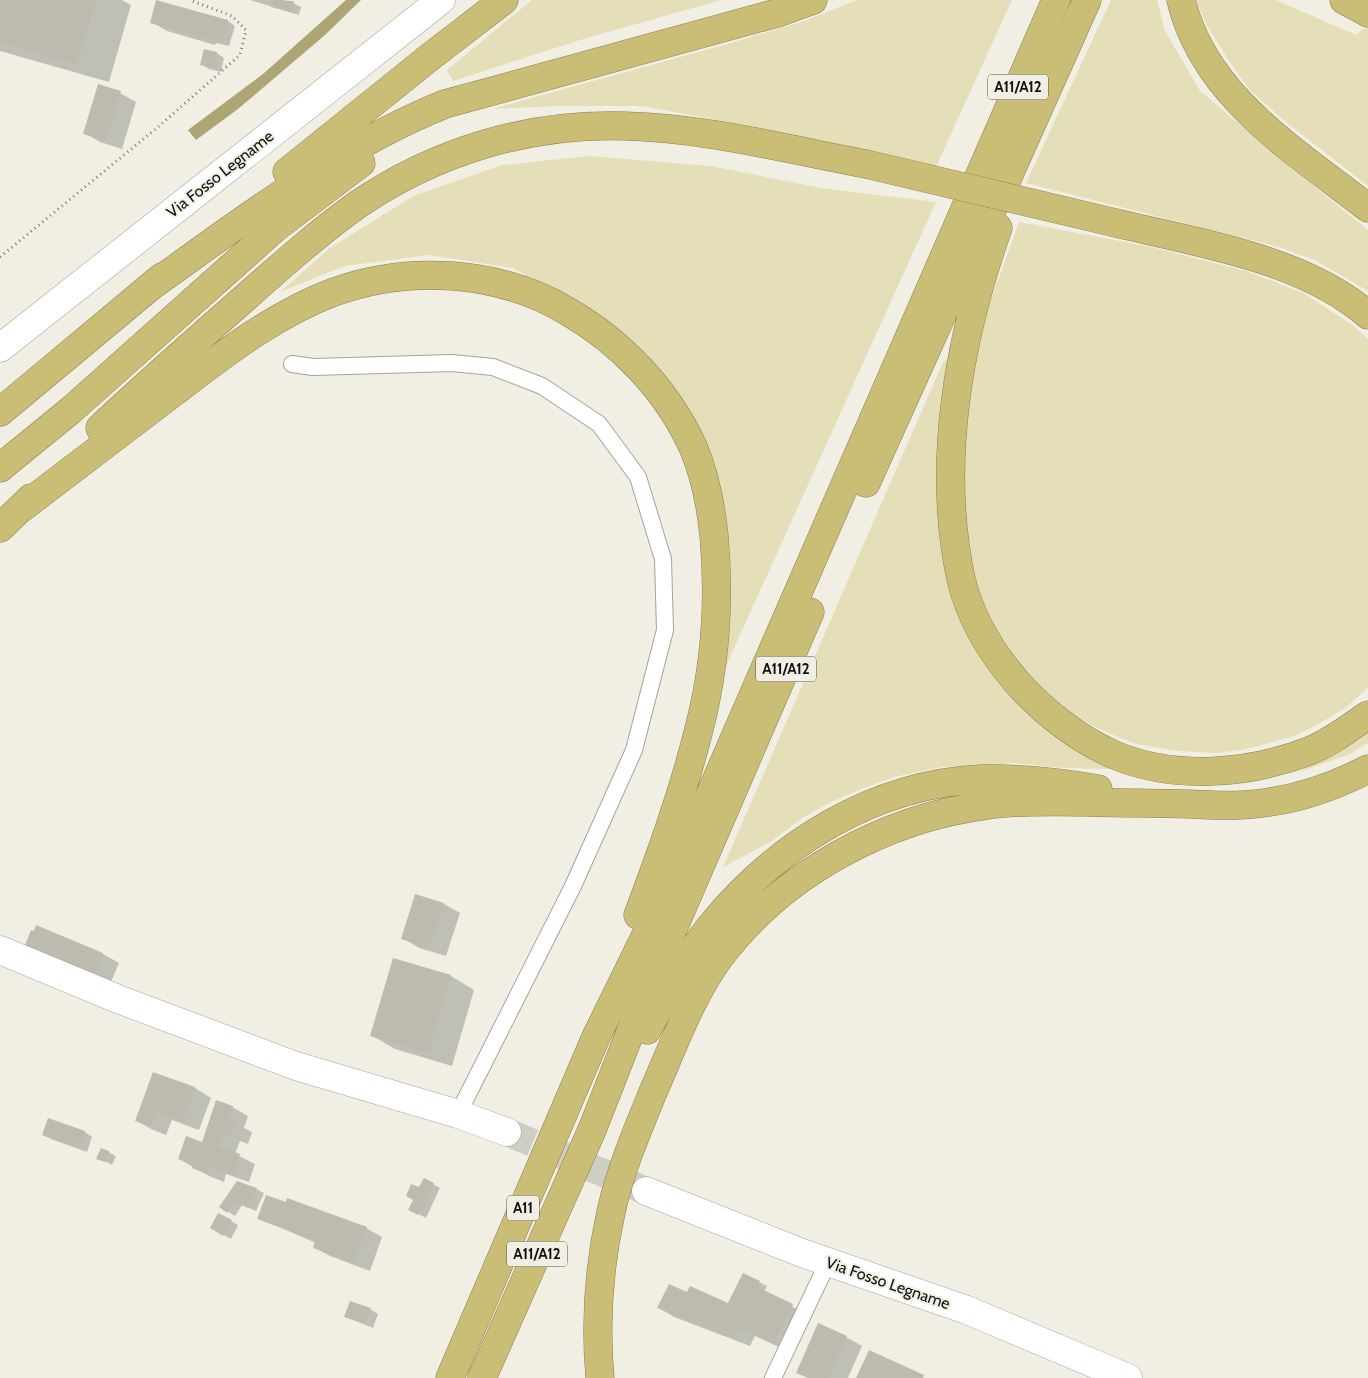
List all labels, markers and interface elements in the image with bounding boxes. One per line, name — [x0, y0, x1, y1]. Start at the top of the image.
road number: A11/A12 — [988, 74, 1048, 100]
street label: Via Fosso Legname — [163, 126, 277, 222]
road number: A11/A12 — [756, 656, 816, 682]
road number: A11 — [507, 1196, 539, 1220]
road number: A11/A12 — [507, 1242, 567, 1266]
street label: Via Fosso Legname — [823, 1253, 953, 1313]

